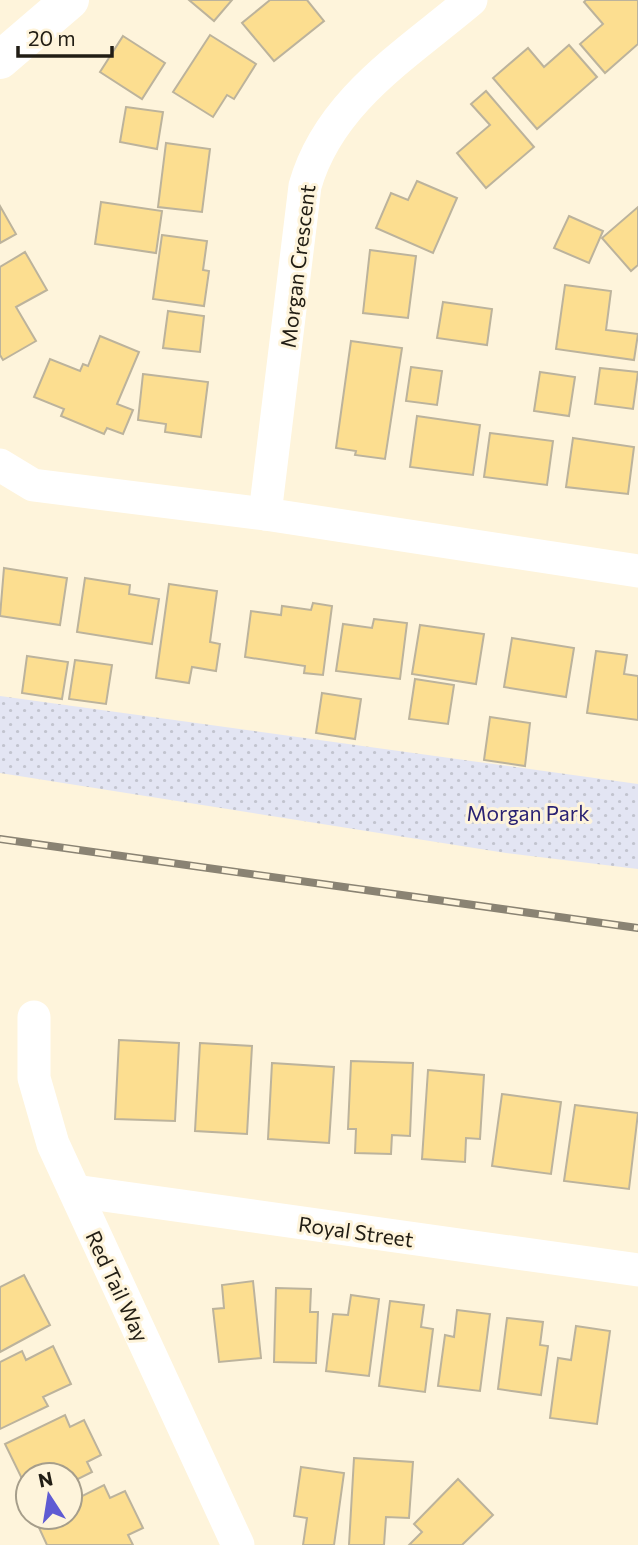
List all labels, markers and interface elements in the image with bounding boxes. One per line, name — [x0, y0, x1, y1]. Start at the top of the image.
scale bar — [18, 14, 112, 58]
text: 20 m — [28, 25, 76, 50]
street label: Morgan Crescent — [275, 183, 319, 349]
park label: Morgan Park — [466, 800, 590, 825]
street label: Royal Street — [297, 1211, 415, 1251]
street label: Red Tail Way — [81, 1226, 155, 1346]
north arrow — [14, 1461, 84, 1531]
text: N — [36, 1466, 55, 1492]

